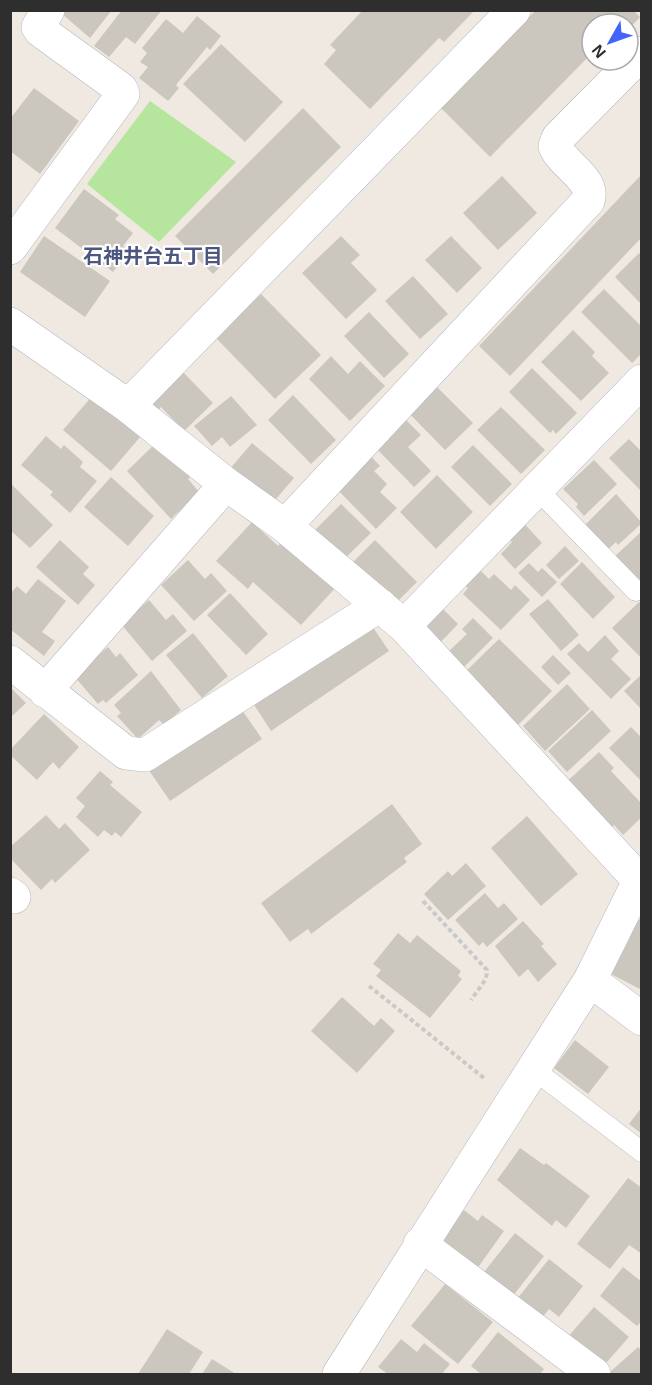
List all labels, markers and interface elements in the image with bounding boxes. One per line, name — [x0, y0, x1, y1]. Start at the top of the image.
north arrow — [580, 12, 640, 72]
text: N — [589, 41, 609, 61]
district label: 石神井台五丁目 — [83, 245, 223, 267]

